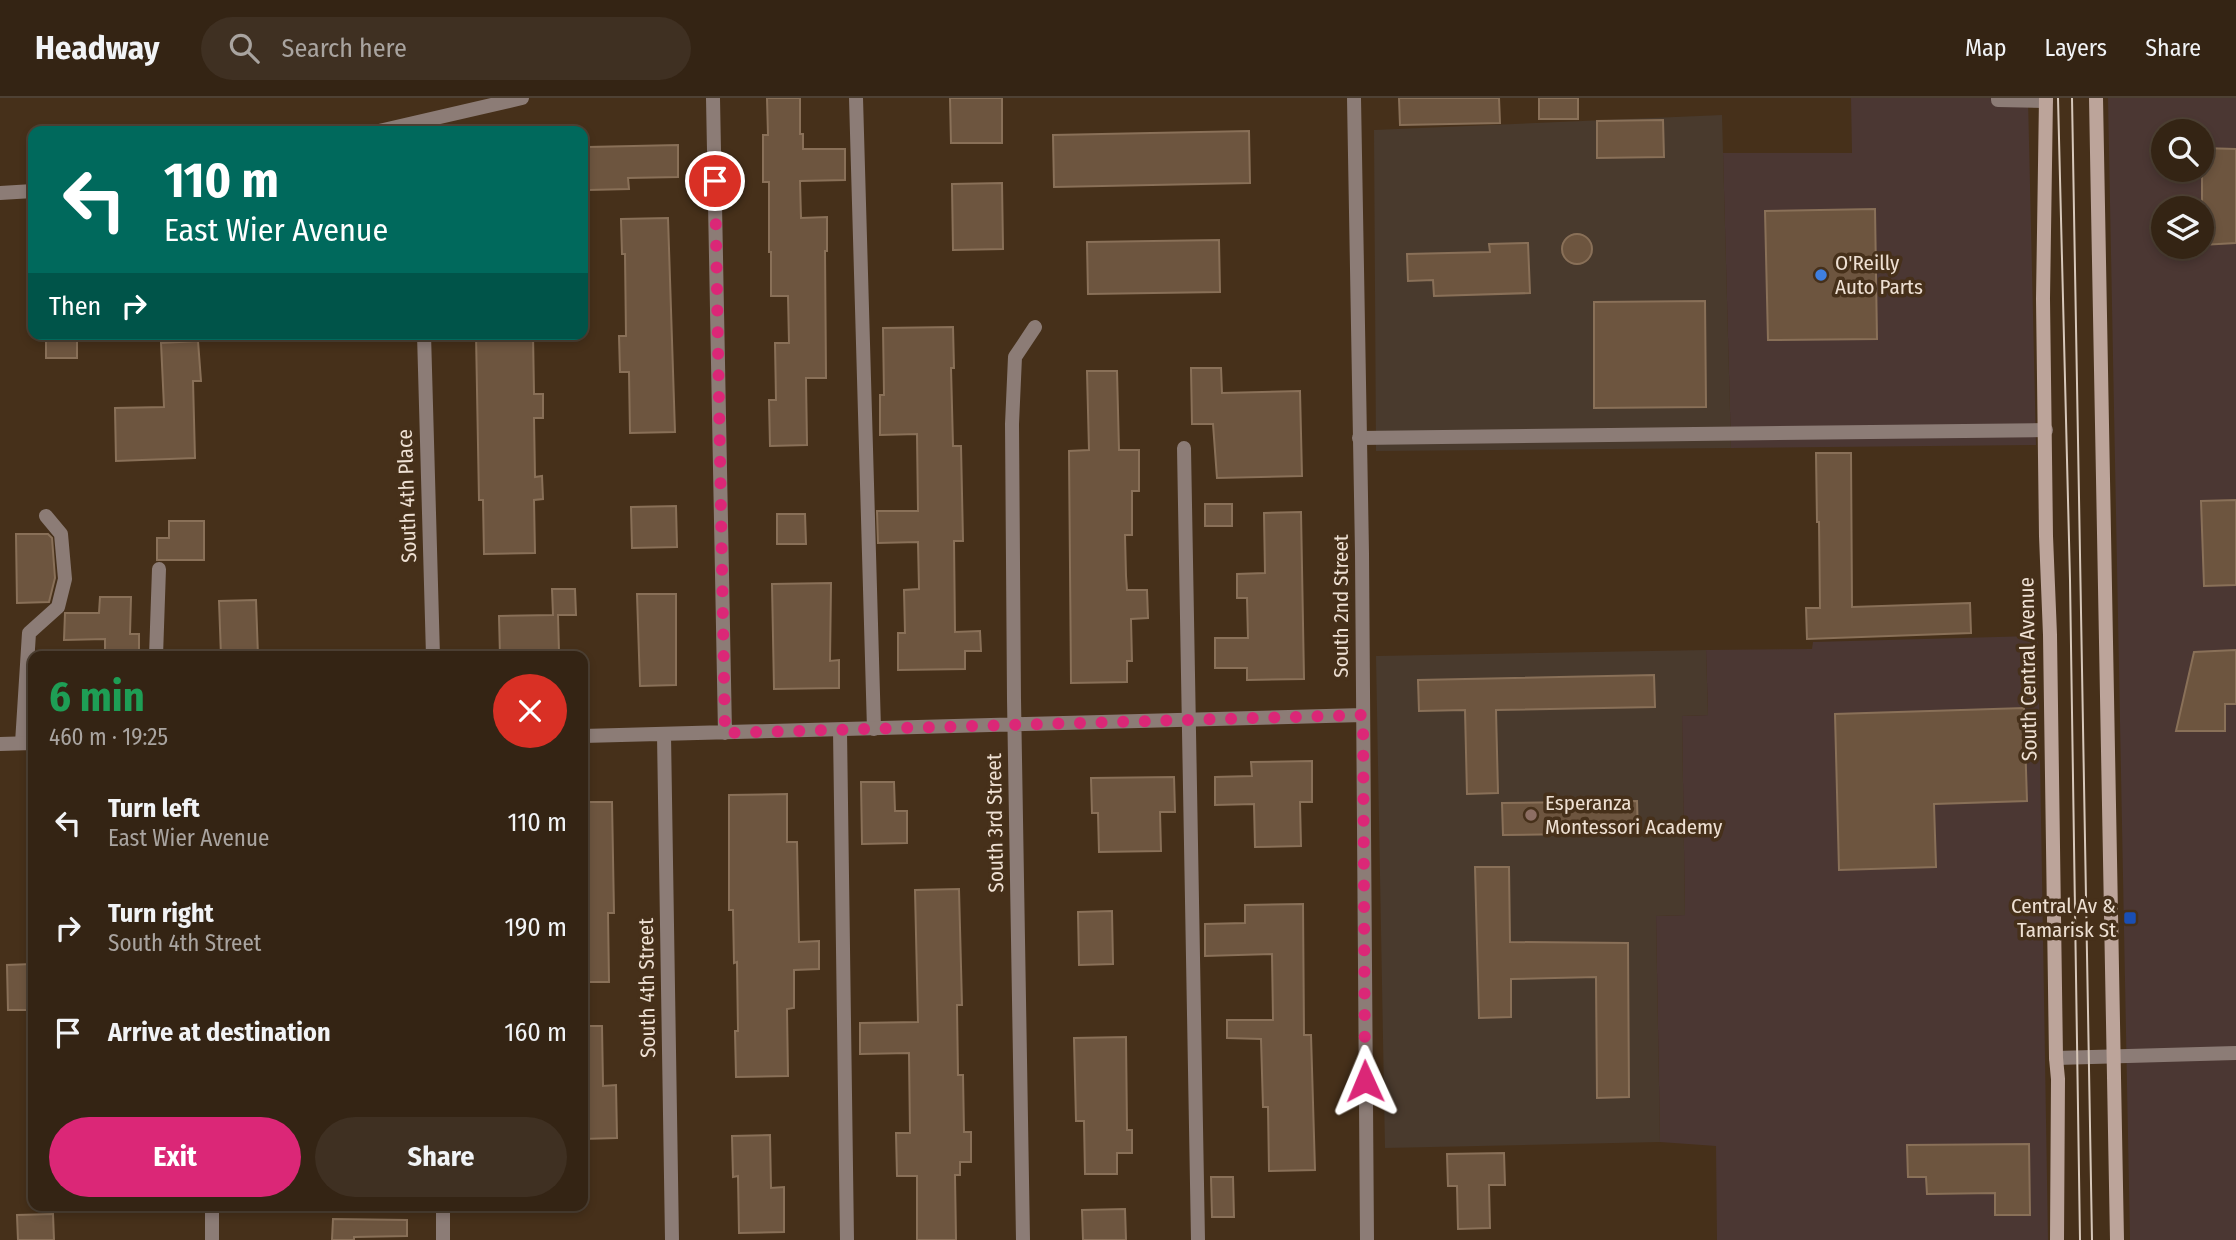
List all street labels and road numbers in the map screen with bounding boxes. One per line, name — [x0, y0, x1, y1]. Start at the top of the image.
street label: South 4th Place — [392, 429, 422, 563]
street label: South 2nd Street — [1328, 534, 1354, 678]
street label: South Central Avenue — [2013, 577, 2043, 761]
street label: South 3rd Street — [981, 753, 1009, 893]
street label: South 4th Street — [633, 918, 661, 1058]

